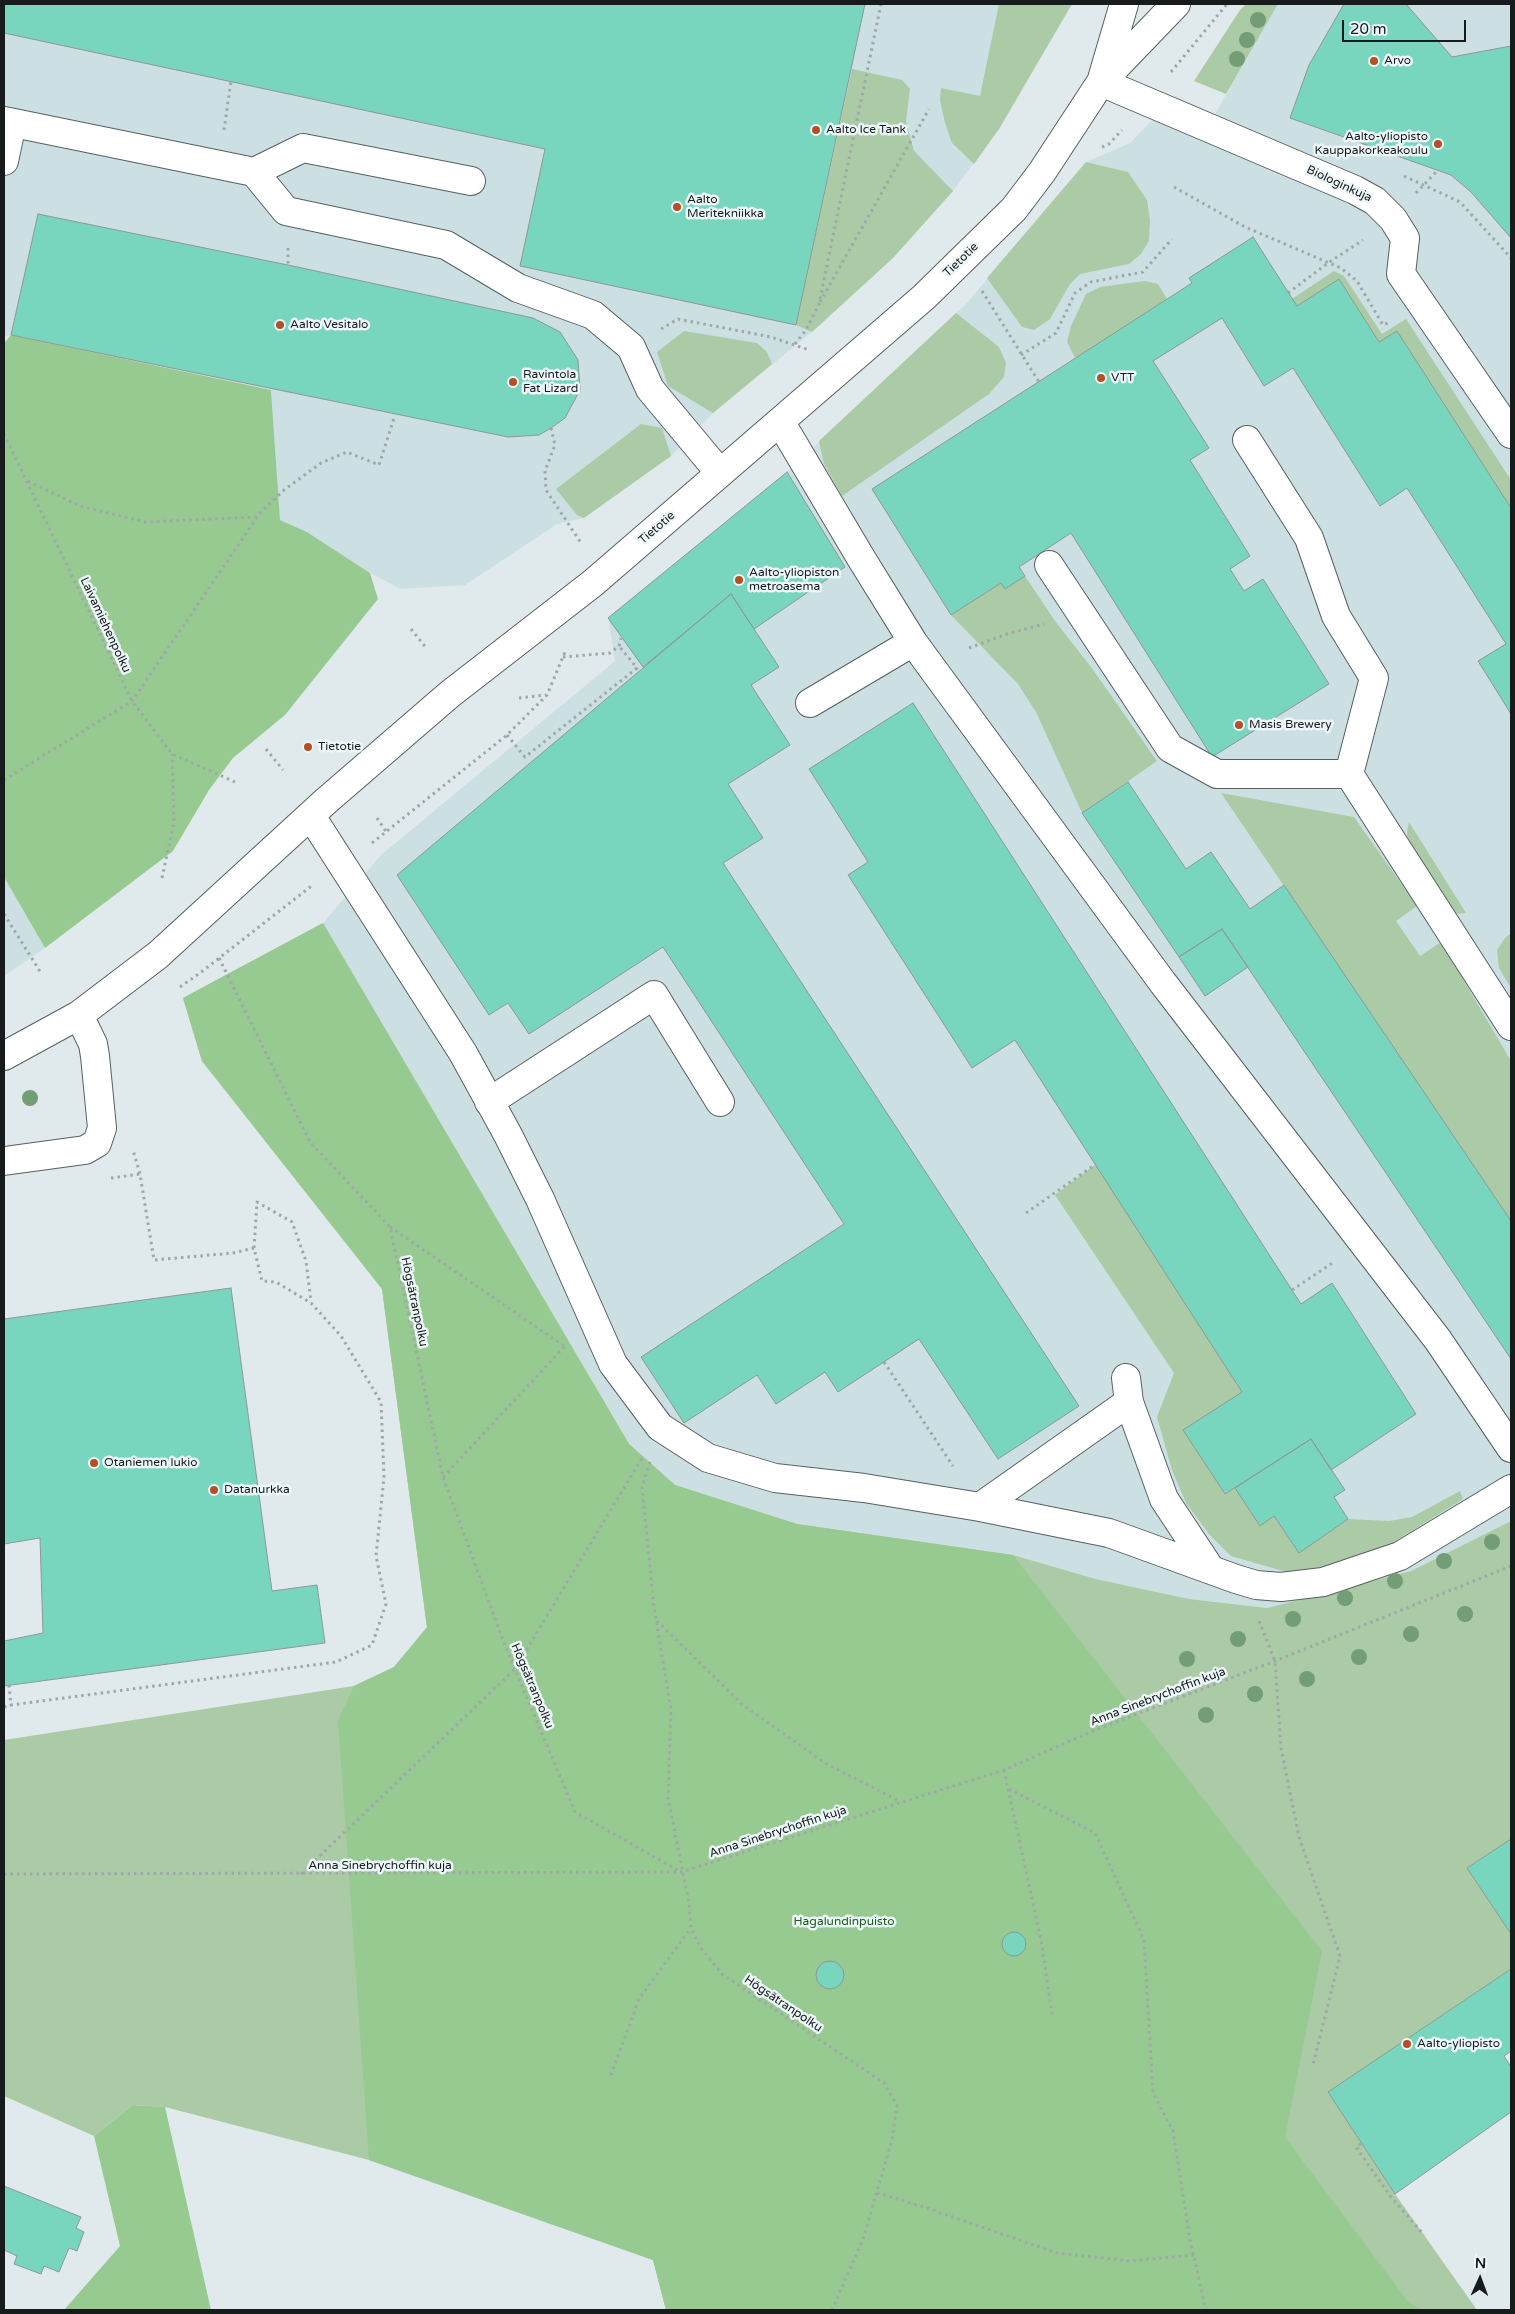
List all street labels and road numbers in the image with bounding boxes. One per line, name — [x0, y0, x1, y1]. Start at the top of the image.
street label: Biologinkuja — [1304, 163, 1374, 205]
street label: Tietotie — [941, 240, 981, 280]
street label: Tietotie — [636, 508, 678, 548]
street label: Laivamiehenpolku — [77, 575, 133, 675]
street label: Högsätranpolku — [397, 1256, 431, 1348]
street label: Högsätranpolku — [508, 1641, 556, 1731]
street label: Anna Sinebrychoffin kuja — [1088, 1665, 1228, 1729]
street label: Anna Sinebrychoffin kuja — [707, 1803, 849, 1861]
street label: Anna Sinebrychoffin kuja — [308, 1859, 452, 1873]
street label: Högsätranpolku — [741, 1973, 825, 2035]

